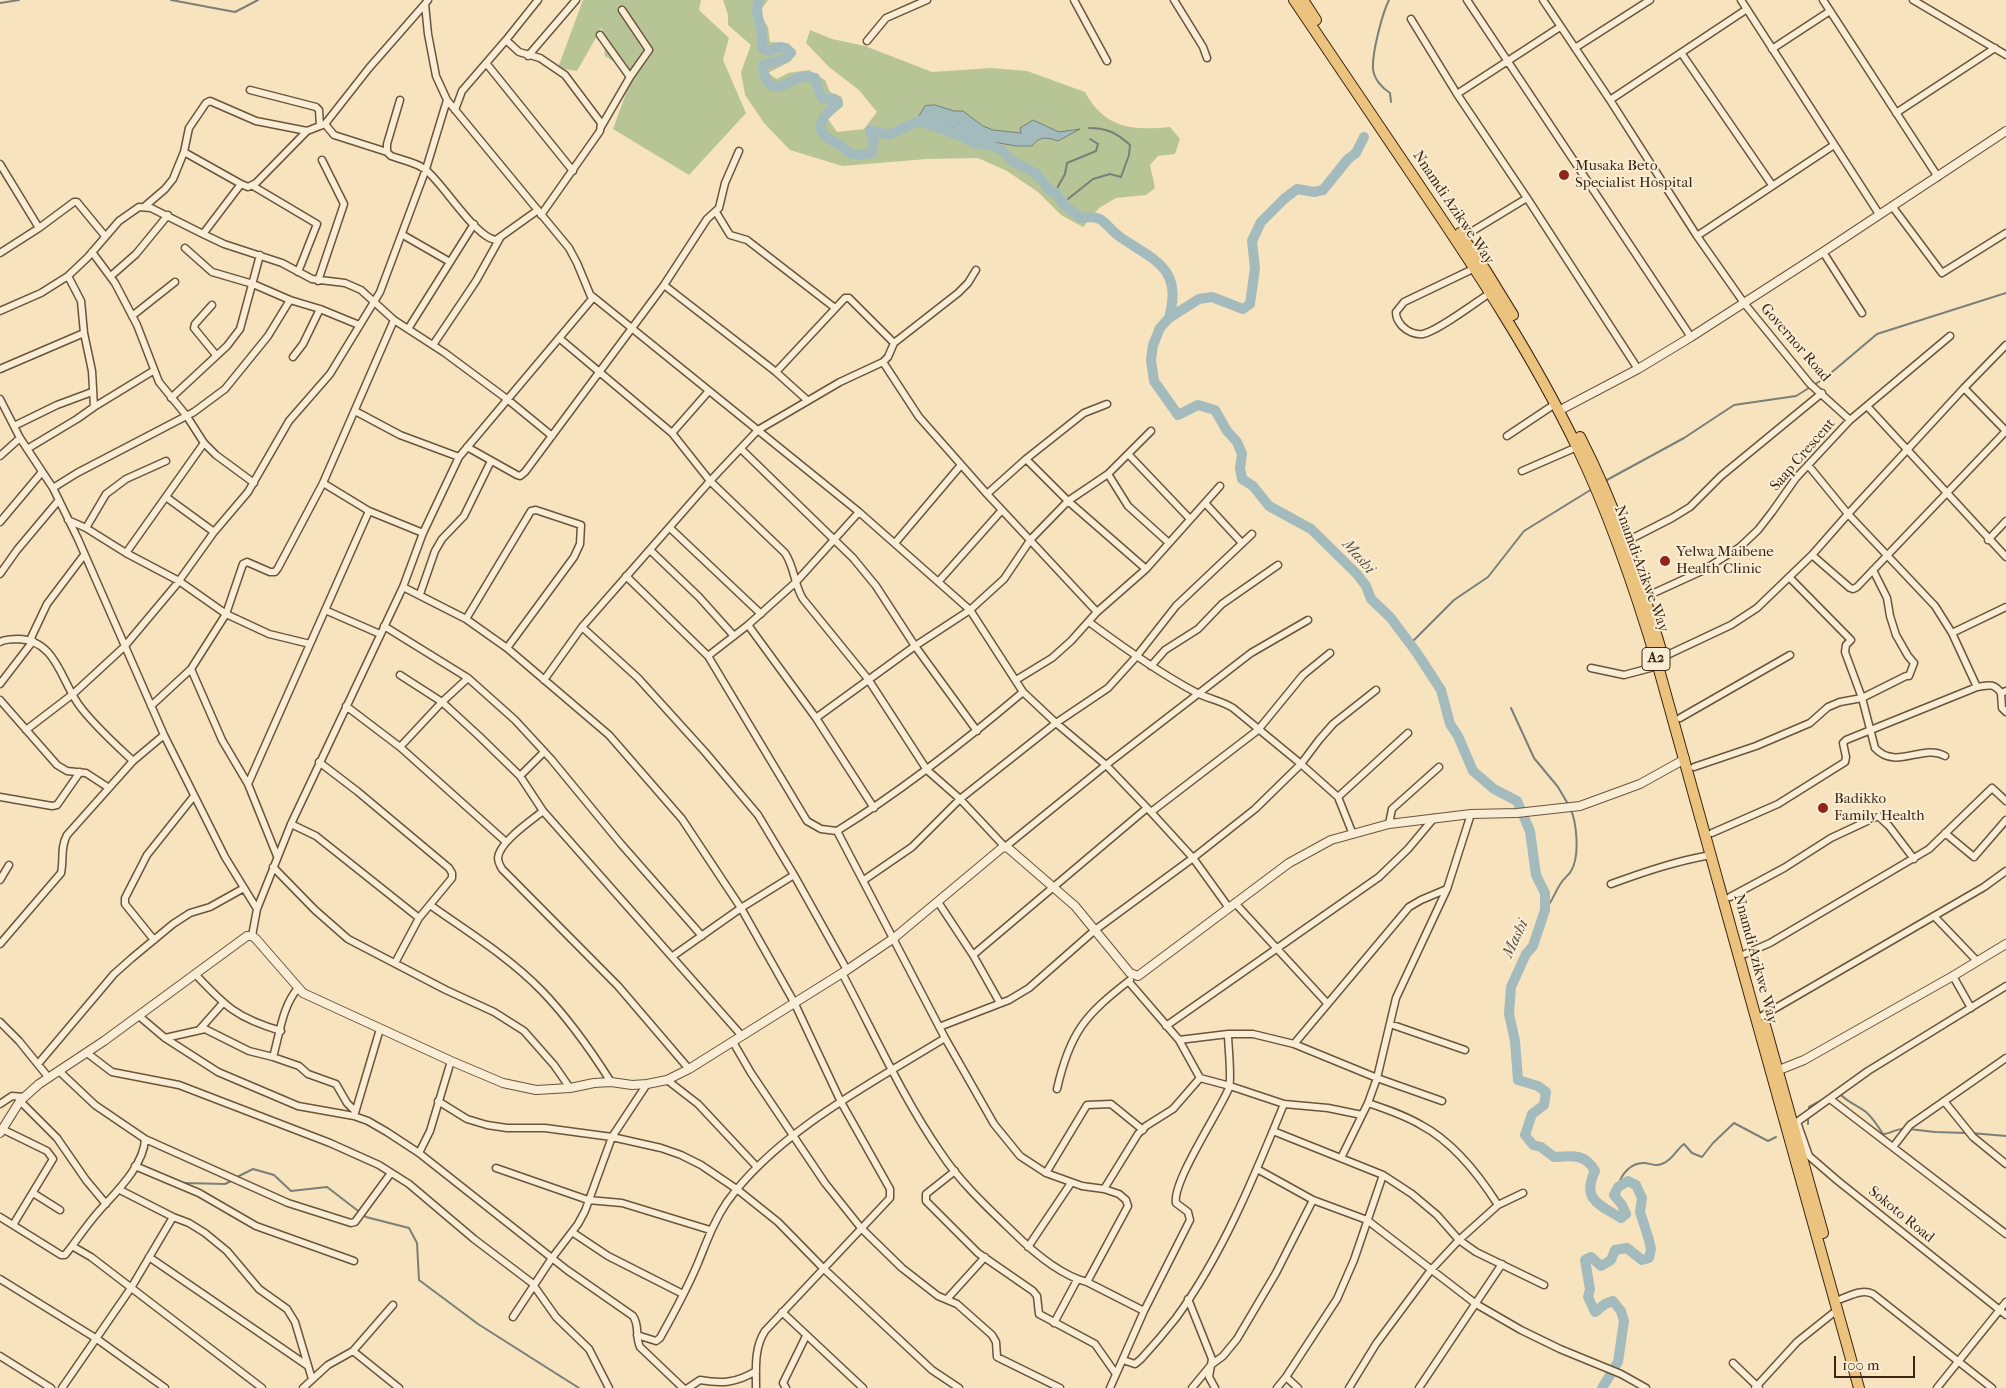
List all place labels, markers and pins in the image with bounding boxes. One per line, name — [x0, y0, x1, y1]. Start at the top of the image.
place label: Musaka Beto Specialist Hospital — [1575, 157, 1693, 192]
marker: Musaka Beto Specialist Hospital — [1557, 168, 1571, 182]
place label: Yelwa Maibene Health Clinic — [1676, 543, 1774, 578]
marker: Yelwa Maibene Health Clinic — [1658, 554, 1672, 568]
place label: Badikko Family Health — [1834, 790, 1925, 825]
marker: Badikko Family Health — [1816, 801, 1830, 815]

